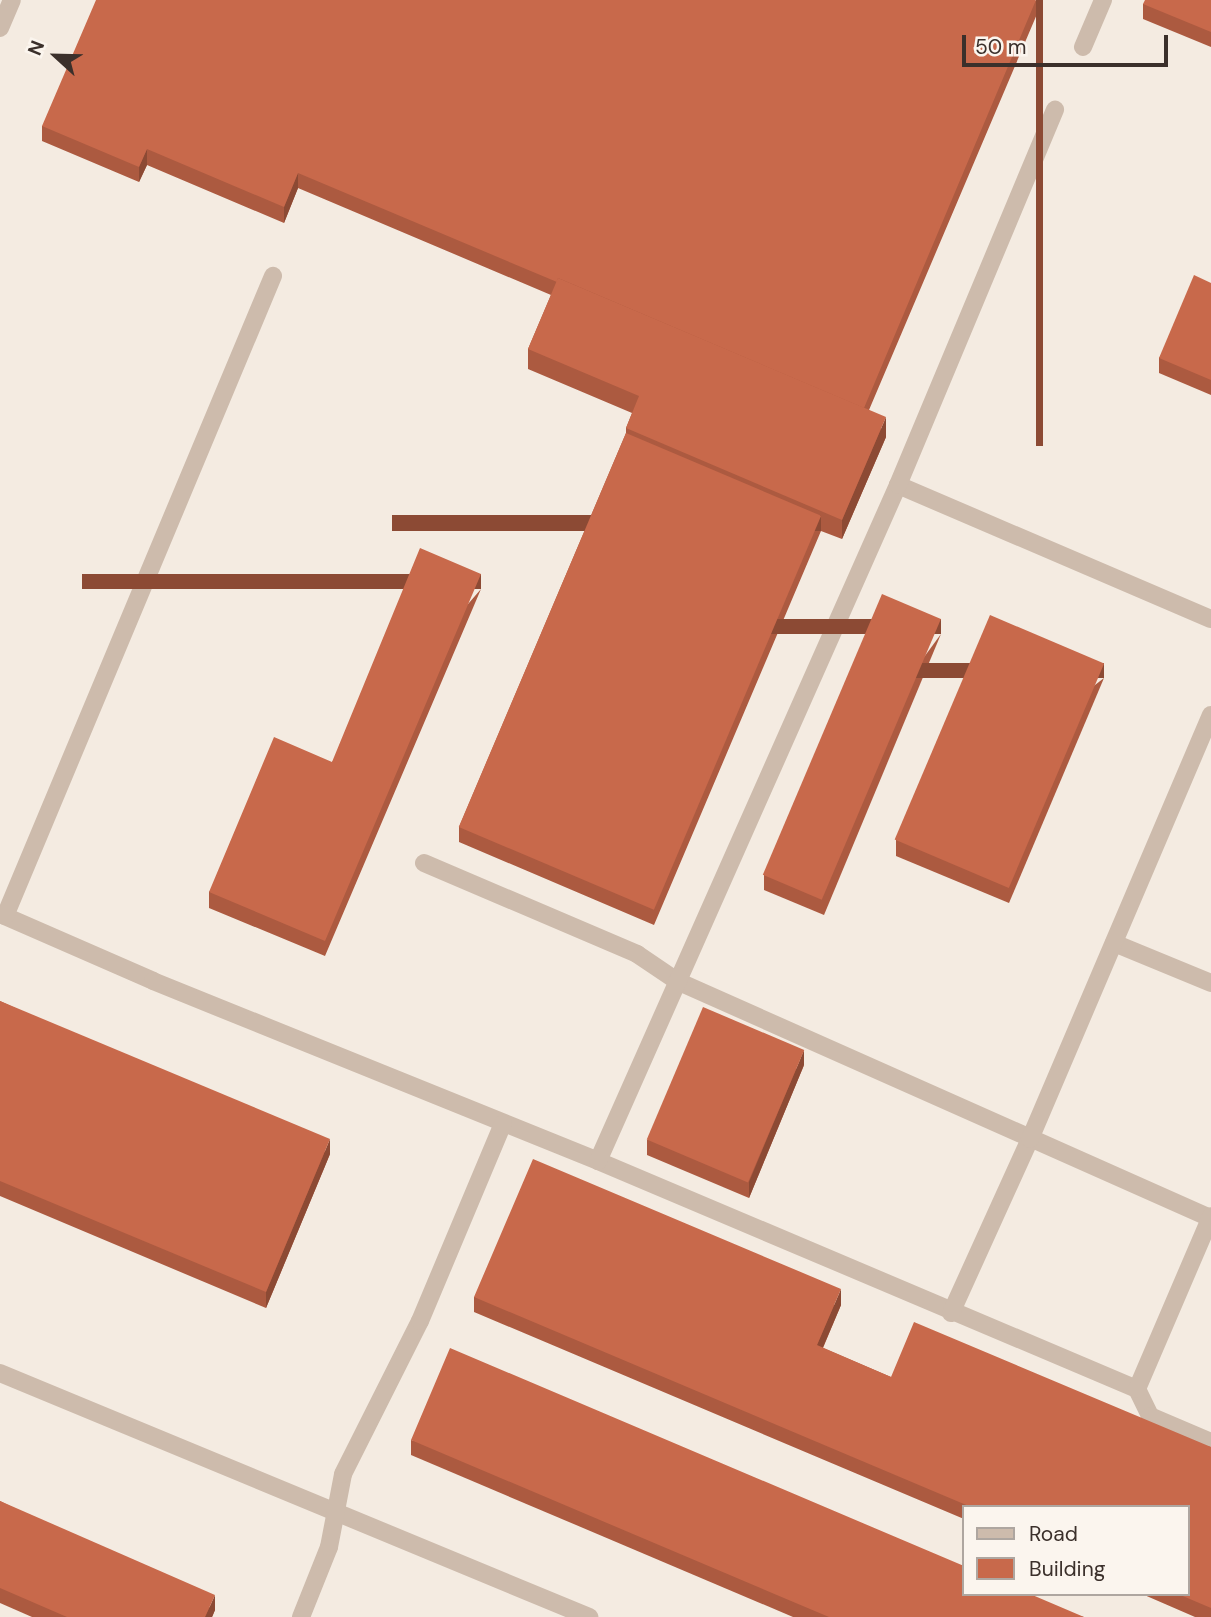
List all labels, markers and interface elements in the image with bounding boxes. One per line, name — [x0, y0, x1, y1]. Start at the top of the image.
north arrow — [21, 21, 91, 91]
scale bar — [966, 21, 1172, 65]
text: 50 m — [975, 33, 1026, 61]
text: N — [22, 37, 50, 59]
legend — [962, 1505, 1190, 1596]
text: Road — [1029, 1520, 1078, 1548]
text: Building — [1029, 1555, 1105, 1583]

